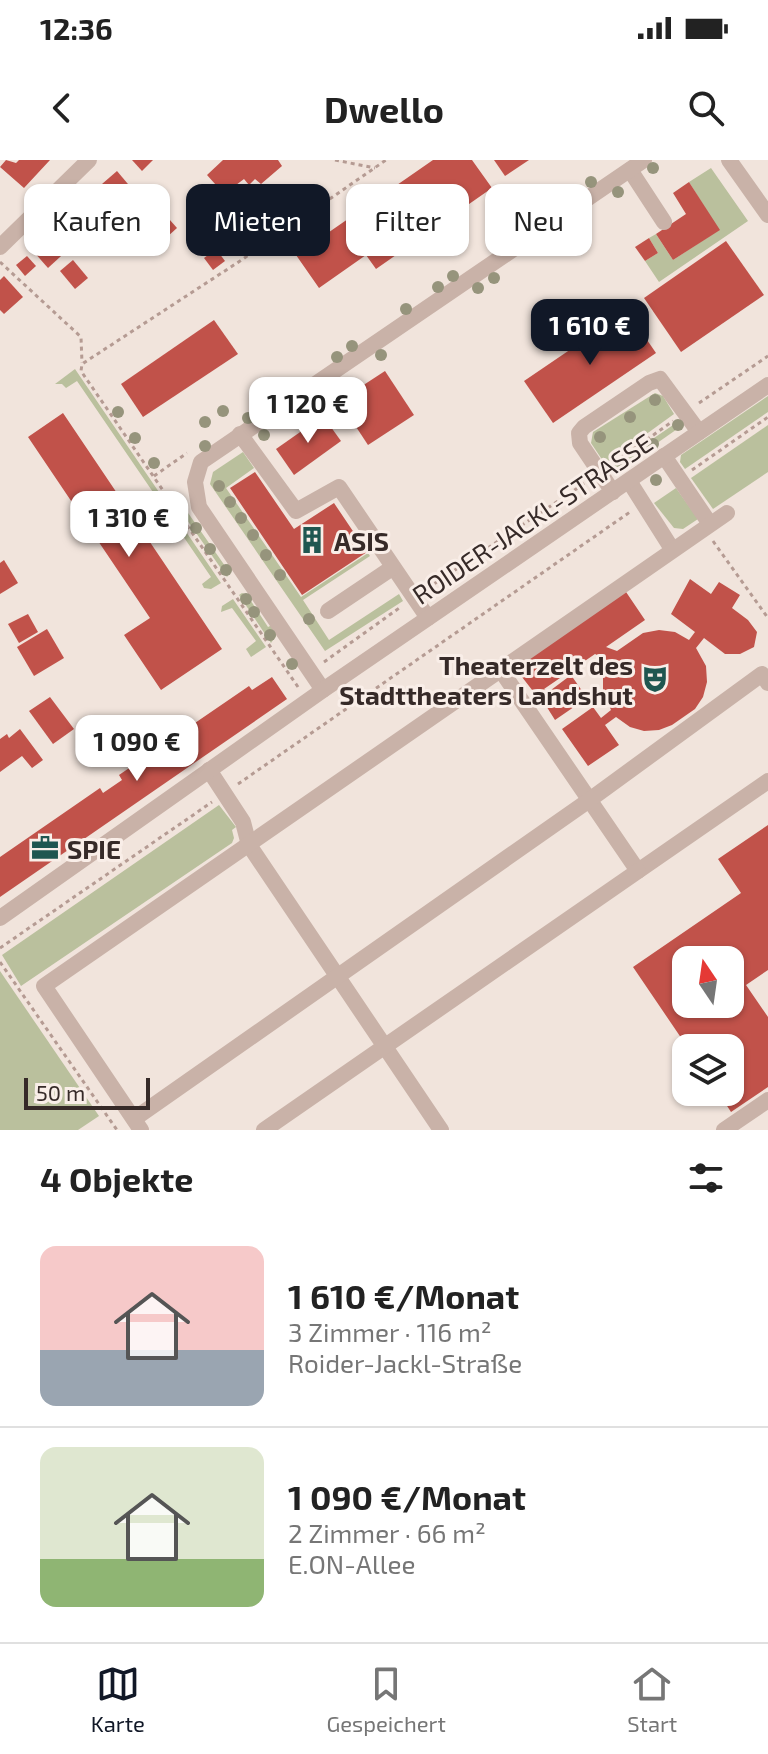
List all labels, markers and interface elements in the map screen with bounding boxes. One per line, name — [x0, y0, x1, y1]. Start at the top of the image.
text: 12:36 — [40, 10, 113, 46]
icon: back — [40, 86, 84, 130]
icon: search — [684, 86, 728, 130]
text: Dwello — [324, 87, 444, 130]
chip: Kaufen — [24, 184, 170, 256]
chip: Mieten — [186, 184, 330, 256]
chip: Filter — [346, 184, 469, 256]
chip: Neu — [485, 184, 592, 256]
pin: 1 610 € — [516, 299, 664, 367]
text: 1 610 € — [549, 309, 631, 340]
pin: 1 120 € — [234, 377, 382, 445]
text: 1 120 € — [267, 387, 349, 418]
street label: ROIDER-JACKL-STRASSE — [406, 426, 658, 610]
pin: 1 310 € — [55, 491, 203, 559]
text: 1 310 € — [88, 501, 170, 532]
building icon: ASIS — [297, 525, 327, 555]
place label: ASIS — [334, 525, 389, 556]
place label: Theaterzelt des Stadttheaters Landshut — [339, 649, 633, 710]
theatre icon: Theaterzelt des Stadttheaters Landshut — [640, 664, 670, 694]
pin: 1 090 € — [63, 715, 211, 783]
text: 1 090 € — [93, 725, 181, 756]
office icon: SPIE — [30, 833, 60, 863]
place label: SPIE — [67, 833, 121, 864]
north arrow — [672, 946, 744, 1018]
map controls — [672, 946, 744, 1106]
button: layers — [672, 1034, 744, 1106]
scale bar — [24, 1074, 150, 1110]
text: 50 m — [36, 1079, 85, 1105]
icon: filters — [684, 1156, 728, 1200]
text: 4 Objekte — [40, 1158, 193, 1199]
text: 1 610 €/Monat — [288, 1275, 519, 1316]
icon: home — [104, 1278, 200, 1374]
text: 3 Zimmer · 116 m² — [288, 1316, 491, 1347]
text: Roider-Jackl-Straße — [288, 1347, 522, 1378]
text: 1 090 €/Monat — [288, 1476, 526, 1517]
icon: home — [104, 1479, 200, 1575]
text: 2 Zimmer · 66 m² — [288, 1517, 486, 1548]
text: E.ON-Allee — [288, 1548, 415, 1579]
tab: Karte — [91, 1662, 145, 1736]
tab: Gespeichert — [326, 1662, 446, 1736]
tab: Start — [627, 1662, 677, 1736]

